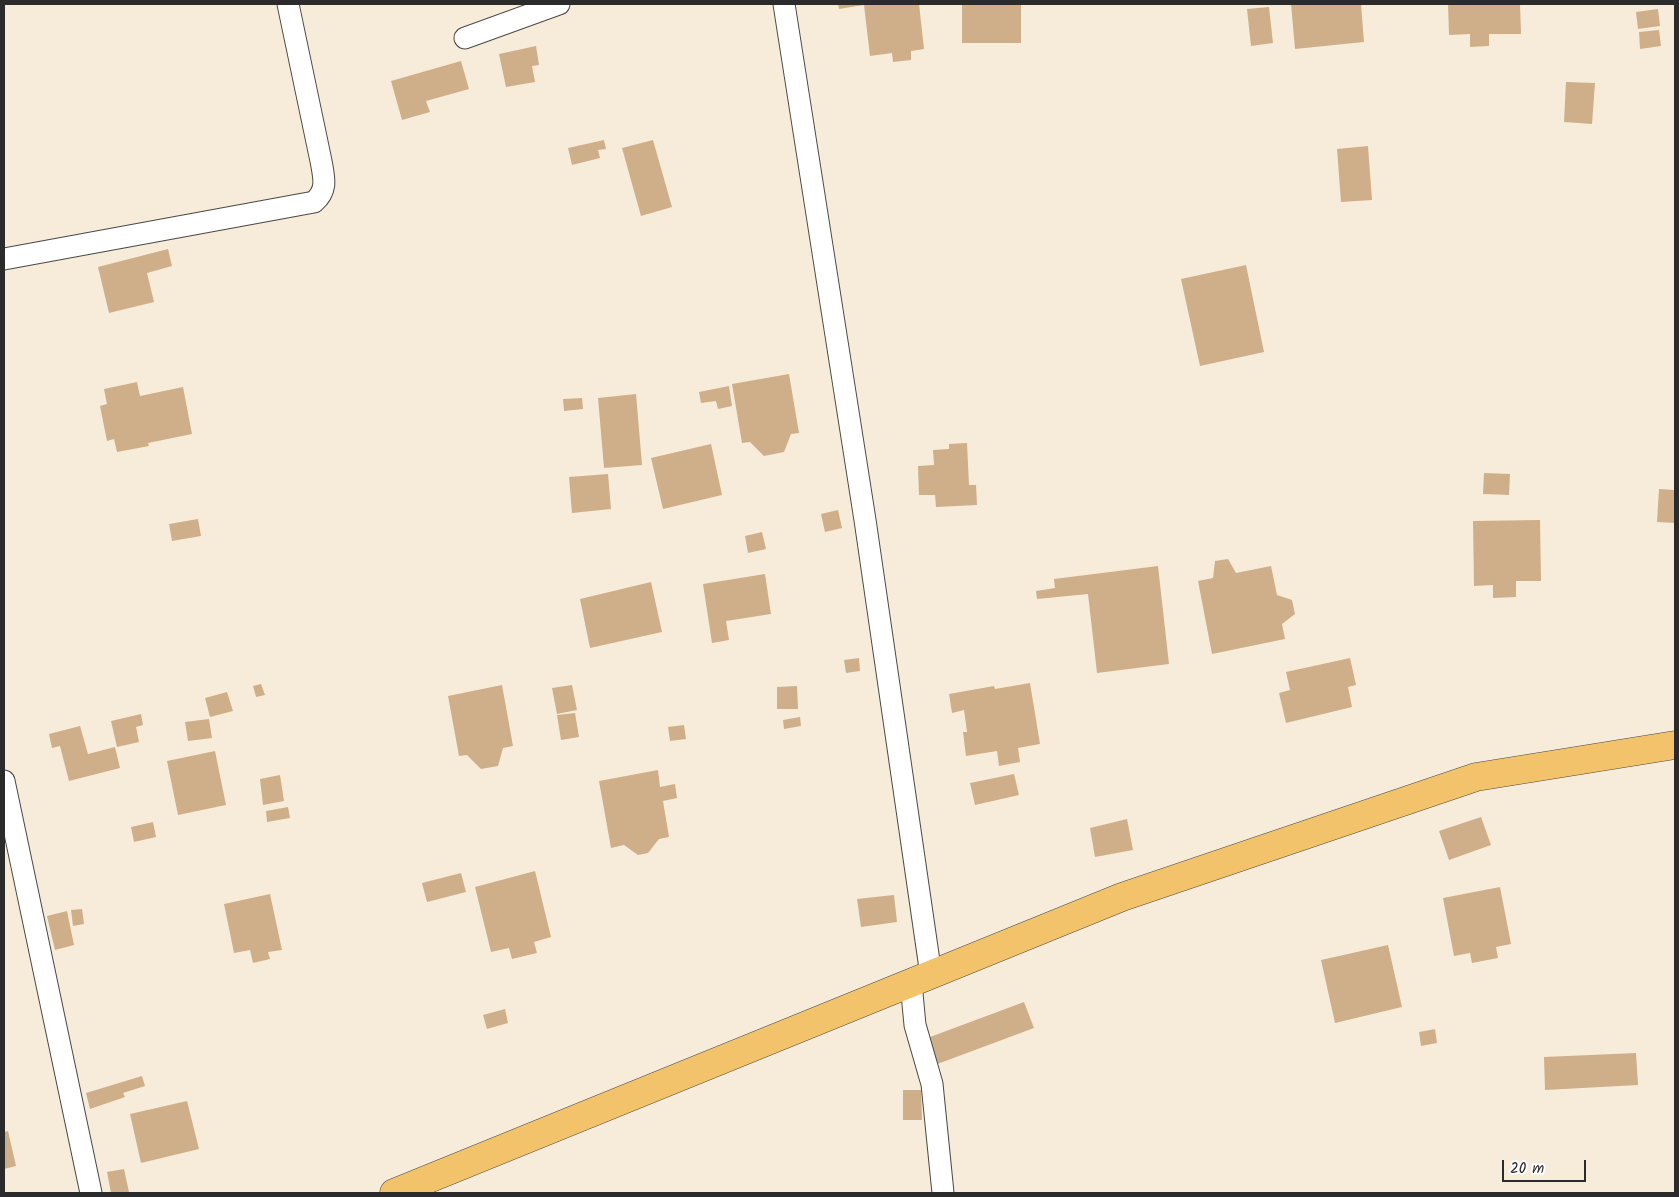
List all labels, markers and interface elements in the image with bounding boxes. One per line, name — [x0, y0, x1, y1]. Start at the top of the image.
scale bar — [1504, 1150, 1588, 1182]
text: 20 m — [1510, 1157, 1544, 1181]

